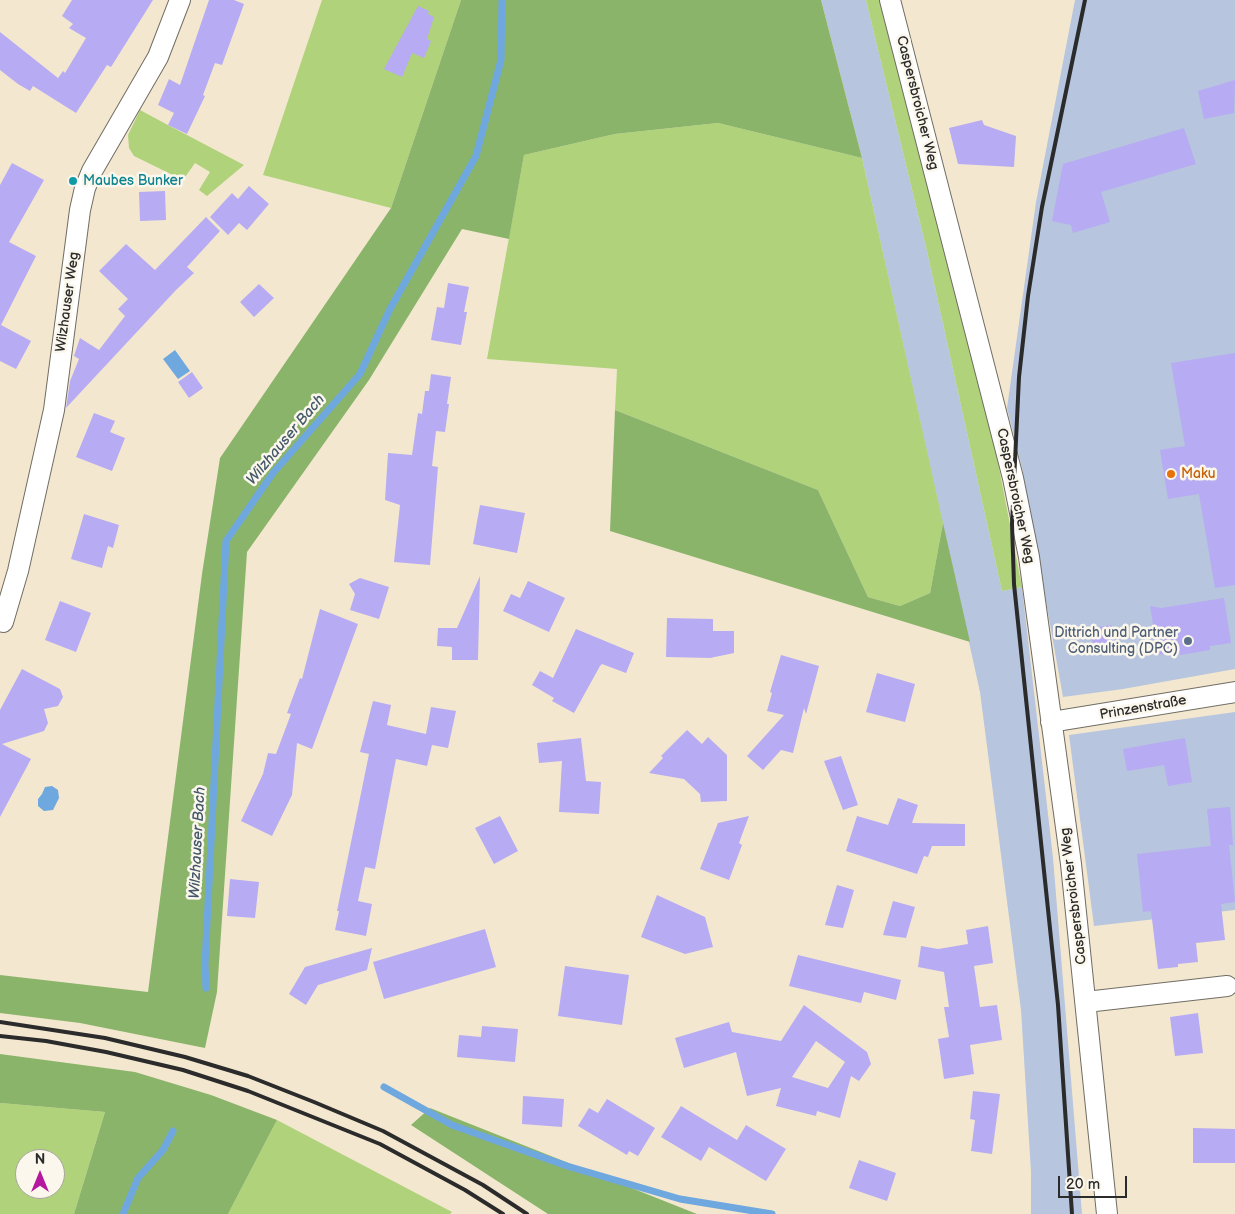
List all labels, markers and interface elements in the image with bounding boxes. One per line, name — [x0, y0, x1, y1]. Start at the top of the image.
street label: Caspersbroicher Weg — [892, 34, 942, 172]
place label: Maubes Bunker — [83, 173, 183, 189]
marker: Maubes Bunker — [67, 175, 79, 187]
street label: Wilzhauser Weg — [53, 251, 83, 353]
water label: Wilzhauser Bach — [243, 391, 329, 489]
street label: Caspersbroicher Weg — [992, 427, 1038, 565]
place label: Maku — [1181, 466, 1216, 482]
marker: Maku — [1165, 468, 1177, 480]
place label: Dittrich und Partner Consulting (DPC) — [1054, 625, 1178, 658]
marker: Dittrich und Partner Consulting (DPC) — [1182, 635, 1194, 647]
street label: Prinzenstraße — [1098, 692, 1188, 724]
water label: Wilzhauser Bach — [186, 786, 210, 900]
street label: Caspersbroicher Weg — [1057, 827, 1091, 965]
north arrow — [15, 1149, 65, 1199]
text: N — [35, 1151, 45, 1168]
scale bar — [1060, 1166, 1129, 1198]
text: 20 m — [1066, 1175, 1100, 1194]

